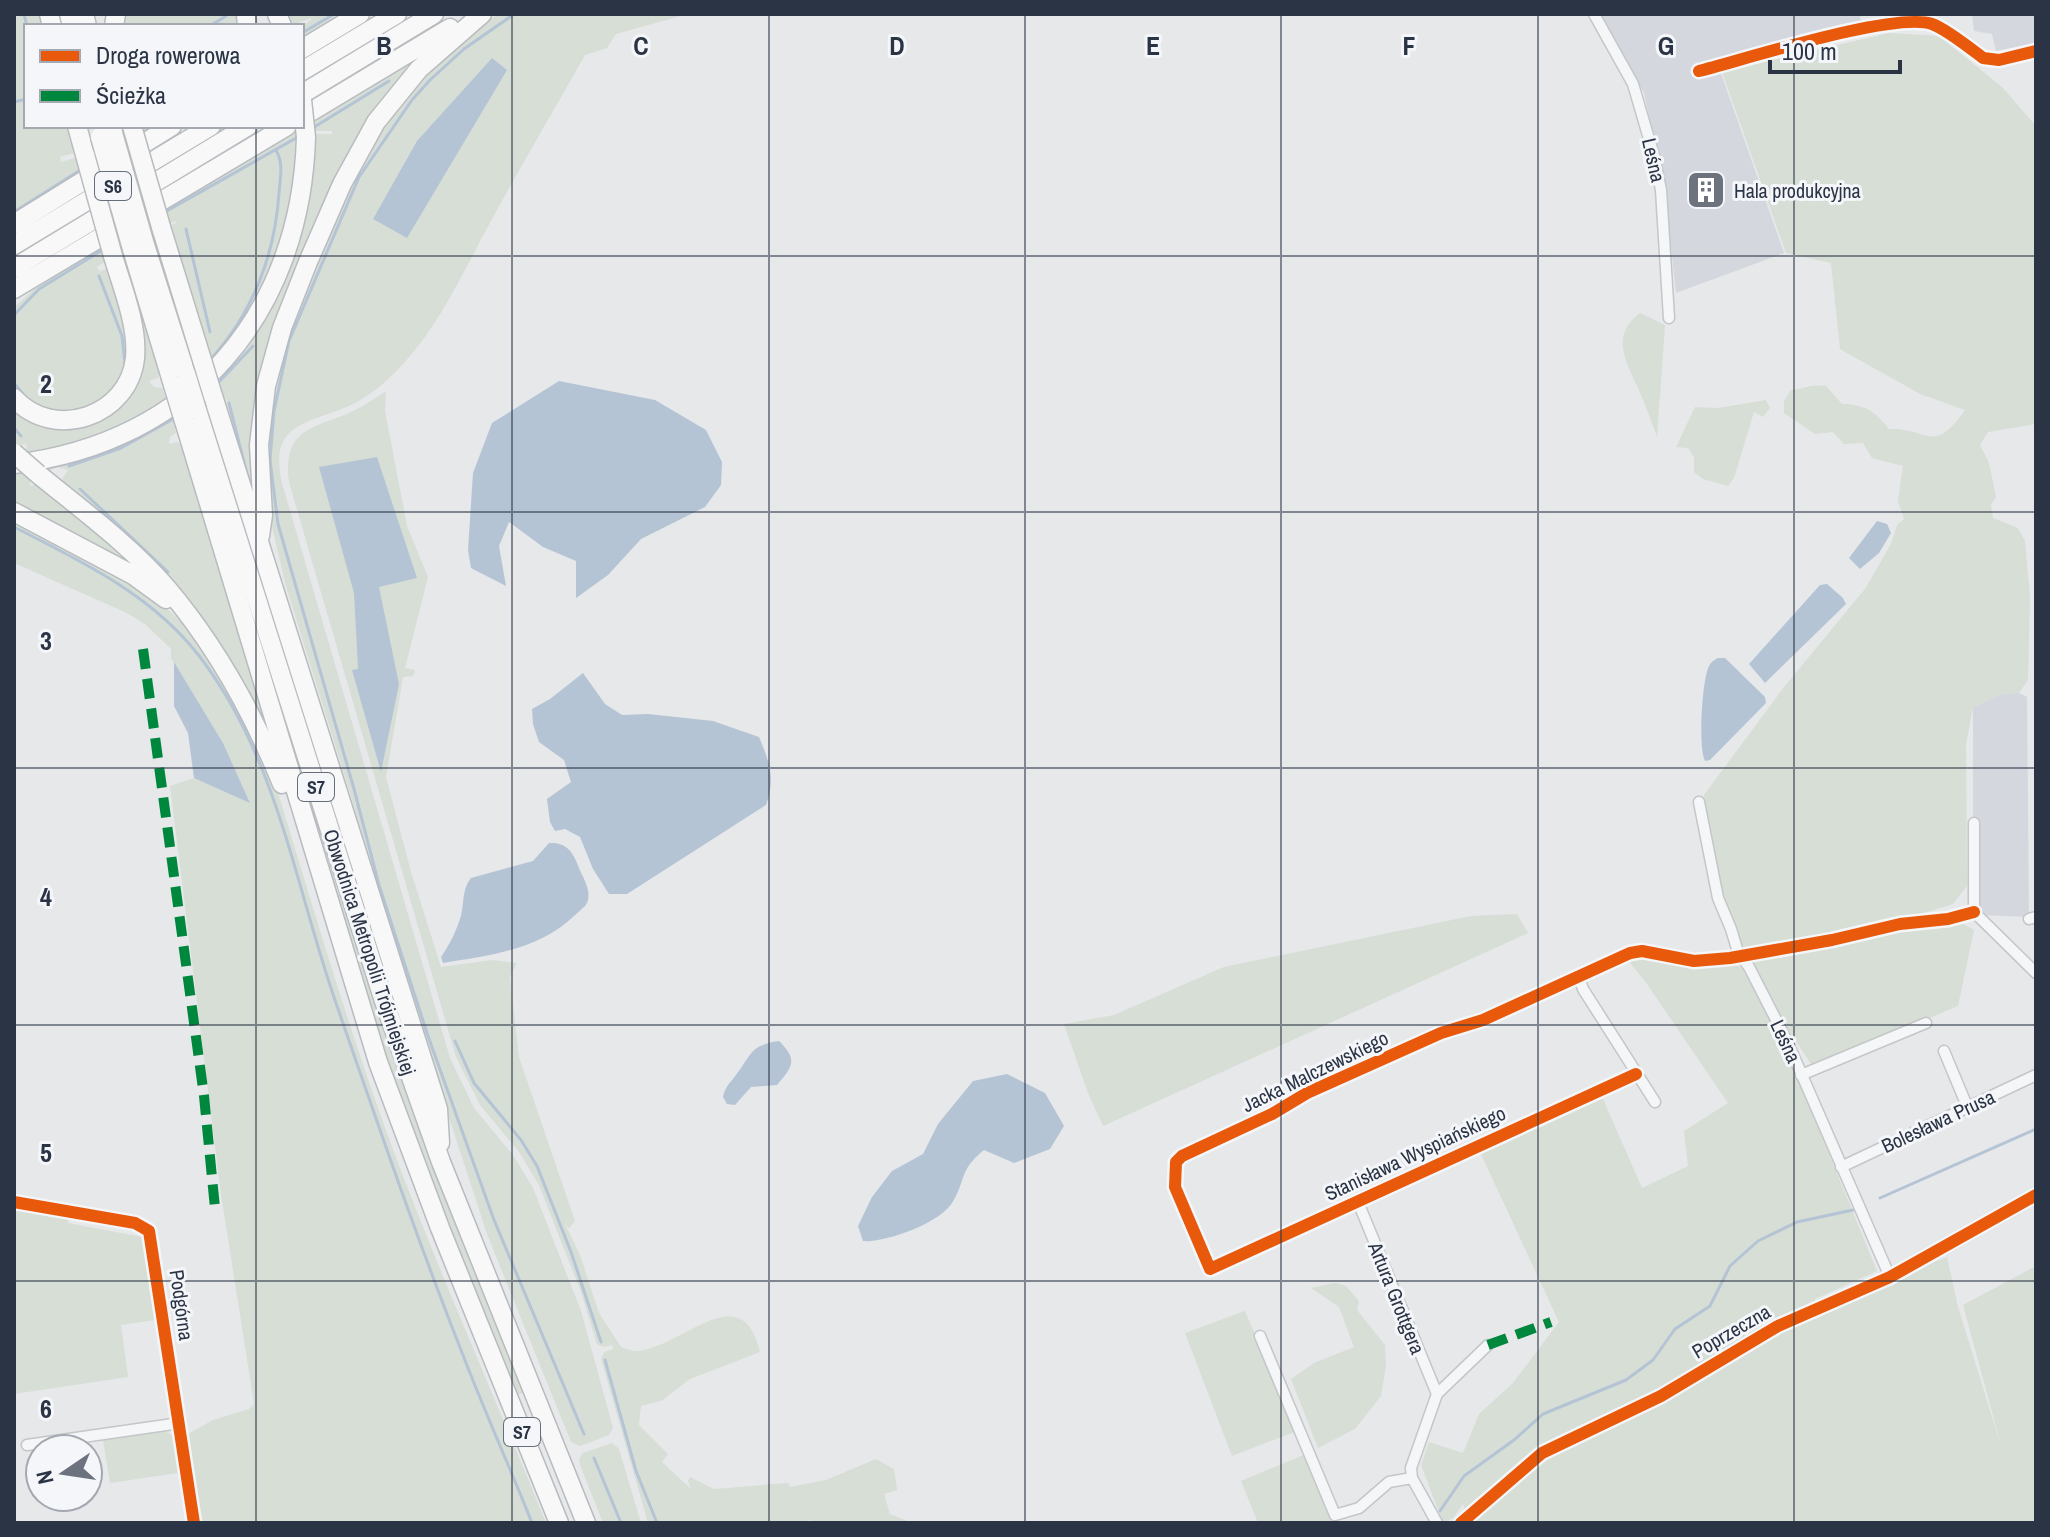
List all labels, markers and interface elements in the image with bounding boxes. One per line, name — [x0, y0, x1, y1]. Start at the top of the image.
legend — [24, 24, 304, 128]
scale bar — [1770, 24, 1900, 74]
text: B — [376, 28, 392, 63]
text: C — [633, 28, 649, 63]
text: D — [889, 28, 905, 63]
text: E — [1146, 28, 1160, 63]
text: F — [1402, 28, 1416, 63]
text: G — [1658, 28, 1674, 63]
text: 100 m — [1782, 35, 1837, 67]
text: Droga rowerowa — [96, 39, 240, 71]
text: Ścieżka — [96, 79, 166, 111]
street label: Leśna — [1636, 135, 1672, 185]
building icon: Hala produkcyjna — [1685, 169, 1727, 211]
road number: S6 — [95, 172, 131, 200]
place label: Hala produkcyjna — [1734, 177, 1861, 204]
text: 2 — [40, 366, 52, 401]
text: 3 — [40, 623, 52, 658]
road number: S7 — [298, 773, 334, 801]
street label: Obwodnica Metropolii Trójmiejskiej — [317, 826, 423, 1078]
text: 4 — [40, 879, 52, 914]
street label: Leśna — [1764, 1015, 1808, 1067]
street label: Jacka Malczewskiego — [1237, 1024, 1393, 1118]
street label: Bolesława Prusa — [1877, 1083, 1999, 1159]
street label: Stanisława Wyspiańskiego — [1320, 1099, 1510, 1207]
text: 5 — [40, 1135, 52, 1170]
street label: Artura Grottgera — [1362, 1237, 1432, 1358]
street label: Podgórna — [164, 1268, 200, 1342]
street label: Poprzeczna — [1687, 1298, 1775, 1364]
text: 6 — [40, 1391, 52, 1426]
road number: S7 — [504, 1418, 540, 1446]
north arrow — [24, 1433, 104, 1513]
text: N — [28, 1468, 61, 1487]

